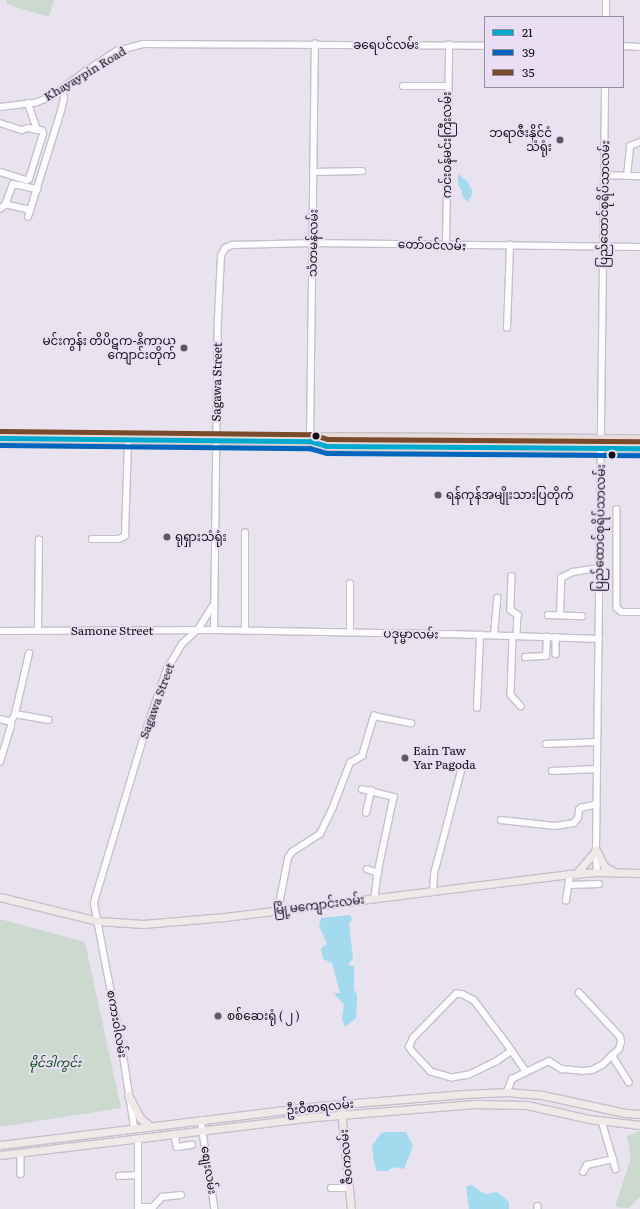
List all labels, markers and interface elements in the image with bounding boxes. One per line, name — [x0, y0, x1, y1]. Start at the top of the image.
legend — [484, 16, 624, 88]
text: 21 — [522, 23, 533, 41]
street label: ခရေပင်လမ်း — [353, 38, 419, 52]
text: 39 — [522, 43, 535, 61]
street label: Khayaypin Road — [41, 44, 129, 104]
text: 35 — [522, 63, 535, 81]
street label: ကင်းဝန်မင်းကြီးလမ်း — [440, 92, 454, 198]
place label: ဘရာဇီးနိုင်ငံ သံရုံး — [489, 126, 552, 154]
marker: ဘရာဇီးနိုင်ငံ သံရုံး — [555, 135, 565, 145]
street label: ပြည်ထောင်စုရိပ်သာလမ်း — [596, 140, 612, 268]
street label: သံတမန်လမ်း — [305, 209, 321, 277]
street label: တော်ဝင်လမ်း — [398, 237, 466, 253]
place label: မင်းကွန်း တိပိဋက-နိကာယ ကျောင်းတိုက် — [42, 334, 176, 362]
street label: Sagawa Street — [209, 342, 225, 422]
marker: မင်းကွန်း တိပိဋက-နိကာယ ကျောင်းတိုက် — [179, 343, 189, 353]
unlabelled marker — [311, 431, 321, 441]
unlabelled marker — [607, 450, 617, 460]
street label: ပြည်ထောင်စုရိပ်သာလမ်း — [592, 464, 608, 592]
place label: ရန်ကုန်အမျိုးသားပြတိုက် — [446, 488, 574, 502]
marker: ရန်ကုန်အမျိုးသားပြတိုက် — [433, 490, 443, 500]
place label: ရုရှားသံရုံး — [175, 530, 227, 544]
marker: ရုရှားသံရုံး — [162, 532, 172, 542]
street label: Samone Street — [71, 624, 153, 638]
street label: ပဒုမ္မာလမ်း — [383, 626, 439, 642]
street label: Sagawa Street — [137, 661, 177, 741]
place label: Eain Taw Yar Pagoda — [413, 744, 476, 772]
marker: Eain Taw Yar Pagoda — [400, 753, 410, 763]
street label: မြို့မကျောင်းလမ်း — [273, 892, 365, 918]
street label: စကားဝါလမ်း — [104, 989, 130, 1059]
place label: စစ်ဆေးရုံ ( ၂ ) — [227, 1009, 300, 1023]
marker: စစ်ဆေးရုံ ( ၂ ) — [212, 1010, 224, 1022]
park label: မိုင်ဒါကွင်း — [29, 1056, 81, 1070]
street label: ဦးဝီစာရလမ်း — [286, 1096, 354, 1118]
street label: ဇီဝကလမ်း — [336, 1129, 356, 1185]
street label: စျေးလမ်း — [198, 1145, 220, 1195]

